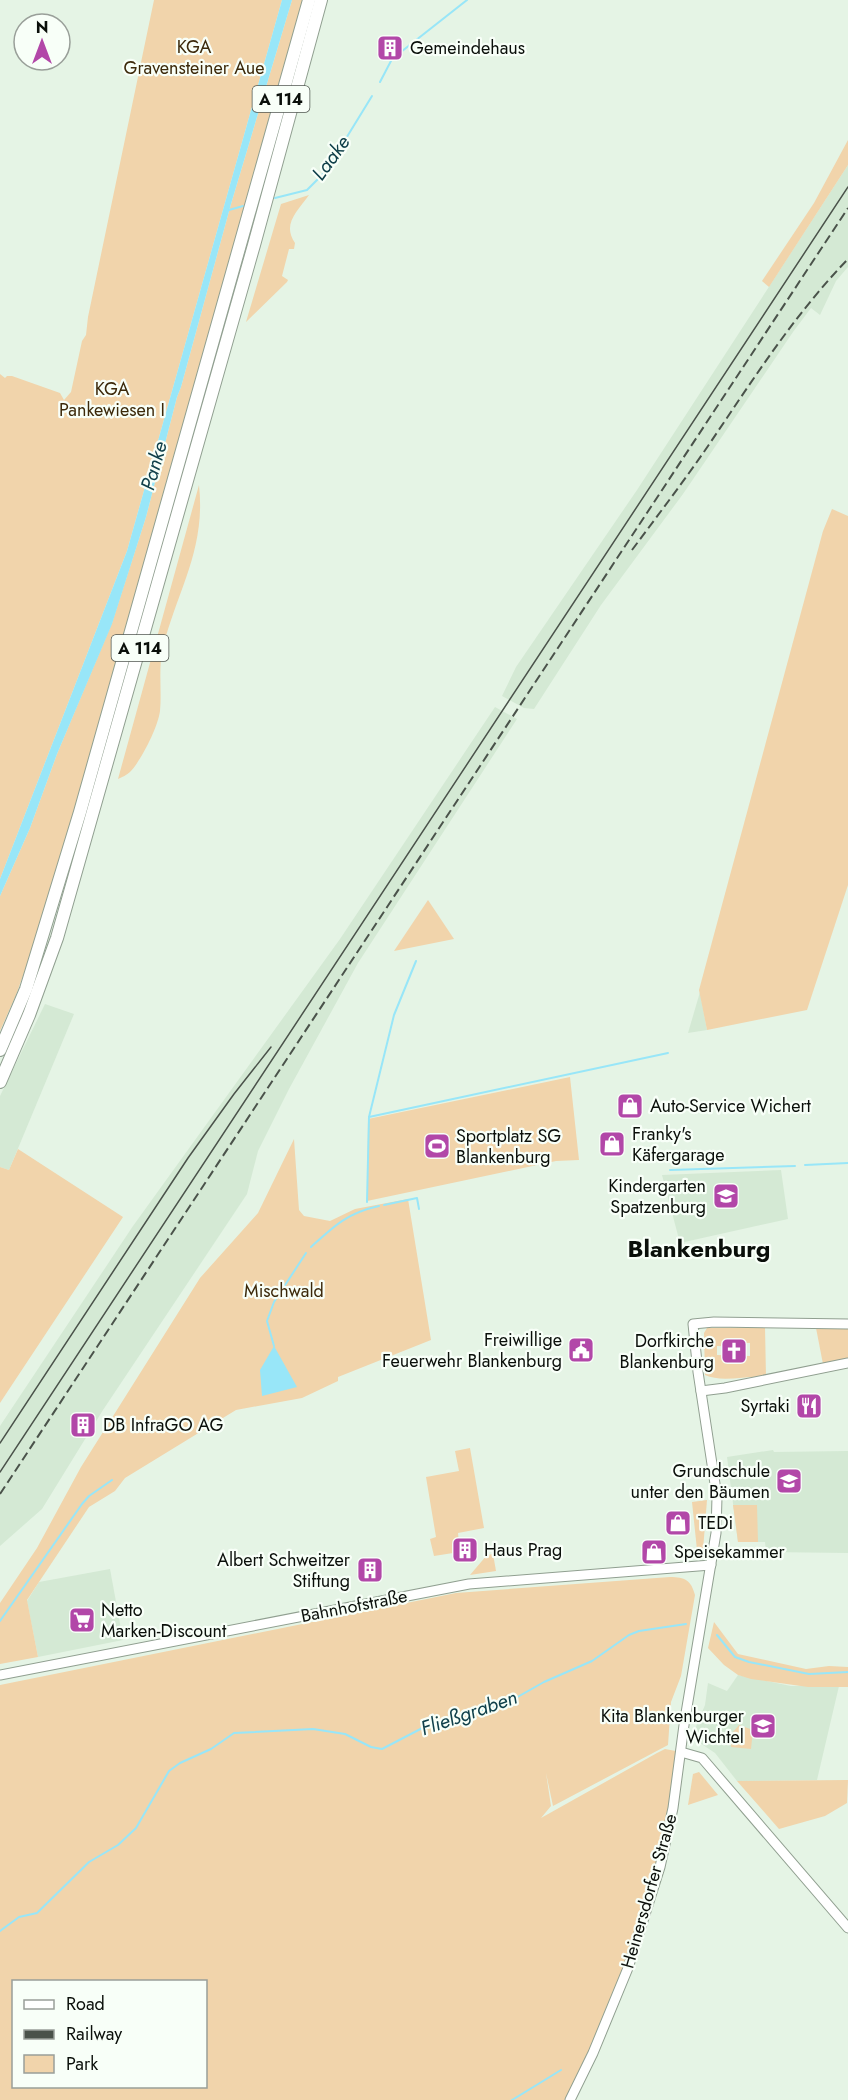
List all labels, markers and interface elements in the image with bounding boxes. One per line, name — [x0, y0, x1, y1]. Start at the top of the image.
north arrow — [12, 12, 72, 72]
text: N — [36, 16, 48, 39]
building icon: Gemeindehaus — [375, 33, 405, 63]
park label: KGA Gravensteiner Aue — [123, 34, 265, 81]
place label: Gemeindehaus — [410, 35, 525, 61]
road number: A 114 — [252, 86, 310, 112]
water label: Laake — [305, 130, 357, 186]
park label: KGA Pankewiesen I — [59, 376, 165, 423]
water label: Panke — [133, 438, 175, 494]
road number: A 114 — [112, 635, 168, 661]
shop icon: Auto-Service Wichert — [615, 1091, 645, 1121]
place label: Auto-Service Wichert — [650, 1093, 812, 1119]
place label: Franky's Käfergarage — [632, 1121, 725, 1168]
place label: Sportplatz SG Blankenburg — [456, 1123, 561, 1170]
shop icon: Franky's Käfergarage — [597, 1129, 627, 1159]
sports icon: Sportplatz SG Blankenburg — [422, 1131, 452, 1161]
place label: Kindergarten Spatzenburg — [608, 1173, 706, 1220]
school or university icon: Kindergarten Spatzenburg — [711, 1181, 741, 1211]
district label: Blankenburg — [628, 1231, 770, 1266]
park label: Mischwald — [244, 1278, 324, 1304]
place label: Freiwillige Feuerwehr Blankenburg — [382, 1327, 562, 1374]
place label: Dorfkirche Blankenburg — [619, 1328, 714, 1375]
public building icon: Freiwillige Feuerwehr Blankenburg — [566, 1335, 596, 1365]
church icon: Dorfkirche Blankenburg — [719, 1336, 749, 1366]
restaurant icon: Syrtaki — [794, 1391, 824, 1421]
place label: Syrtaki — [740, 1393, 790, 1419]
building icon: DB InfraGO AG — [68, 1410, 98, 1440]
place label: DB InfraGO AG — [103, 1412, 223, 1438]
place label: Grundschule unter den Bäumen — [631, 1458, 770, 1505]
school or university icon: Grundschule unter den Bäumen — [774, 1466, 804, 1496]
shop icon: TEDi — [663, 1508, 693, 1538]
place label: TEDi — [698, 1510, 733, 1536]
building icon: Haus Prag — [450, 1535, 480, 1565]
place label: Haus Prag — [484, 1537, 562, 1563]
shop icon: Speisekammer — [639, 1537, 669, 1567]
place label: Speisekammer — [674, 1539, 786, 1565]
place label: Albert Schweitzer Stiftung — [217, 1547, 351, 1594]
building icon: Albert Schweitzer Stiftung — [355, 1555, 385, 1585]
street label: Bahnhofstraße — [299, 1583, 409, 1629]
place label: Netto Marken-Discount — [101, 1597, 227, 1644]
supermarket icon: Netto Marken-Discount — [67, 1605, 97, 1635]
water label: Fließgraben — [417, 1683, 521, 1743]
place label: Kita Blankenburger Wichtel — [601, 1703, 745, 1750]
school or university icon: Kita Blankenburger Wichtel — [748, 1711, 778, 1741]
street label: Heinersdorfer Straße — [614, 1811, 684, 1971]
legend — [12, 1980, 207, 2088]
text: Road — [66, 1991, 105, 2017]
text: Railway — [66, 2021, 122, 2047]
text: Park — [66, 2051, 98, 2077]

